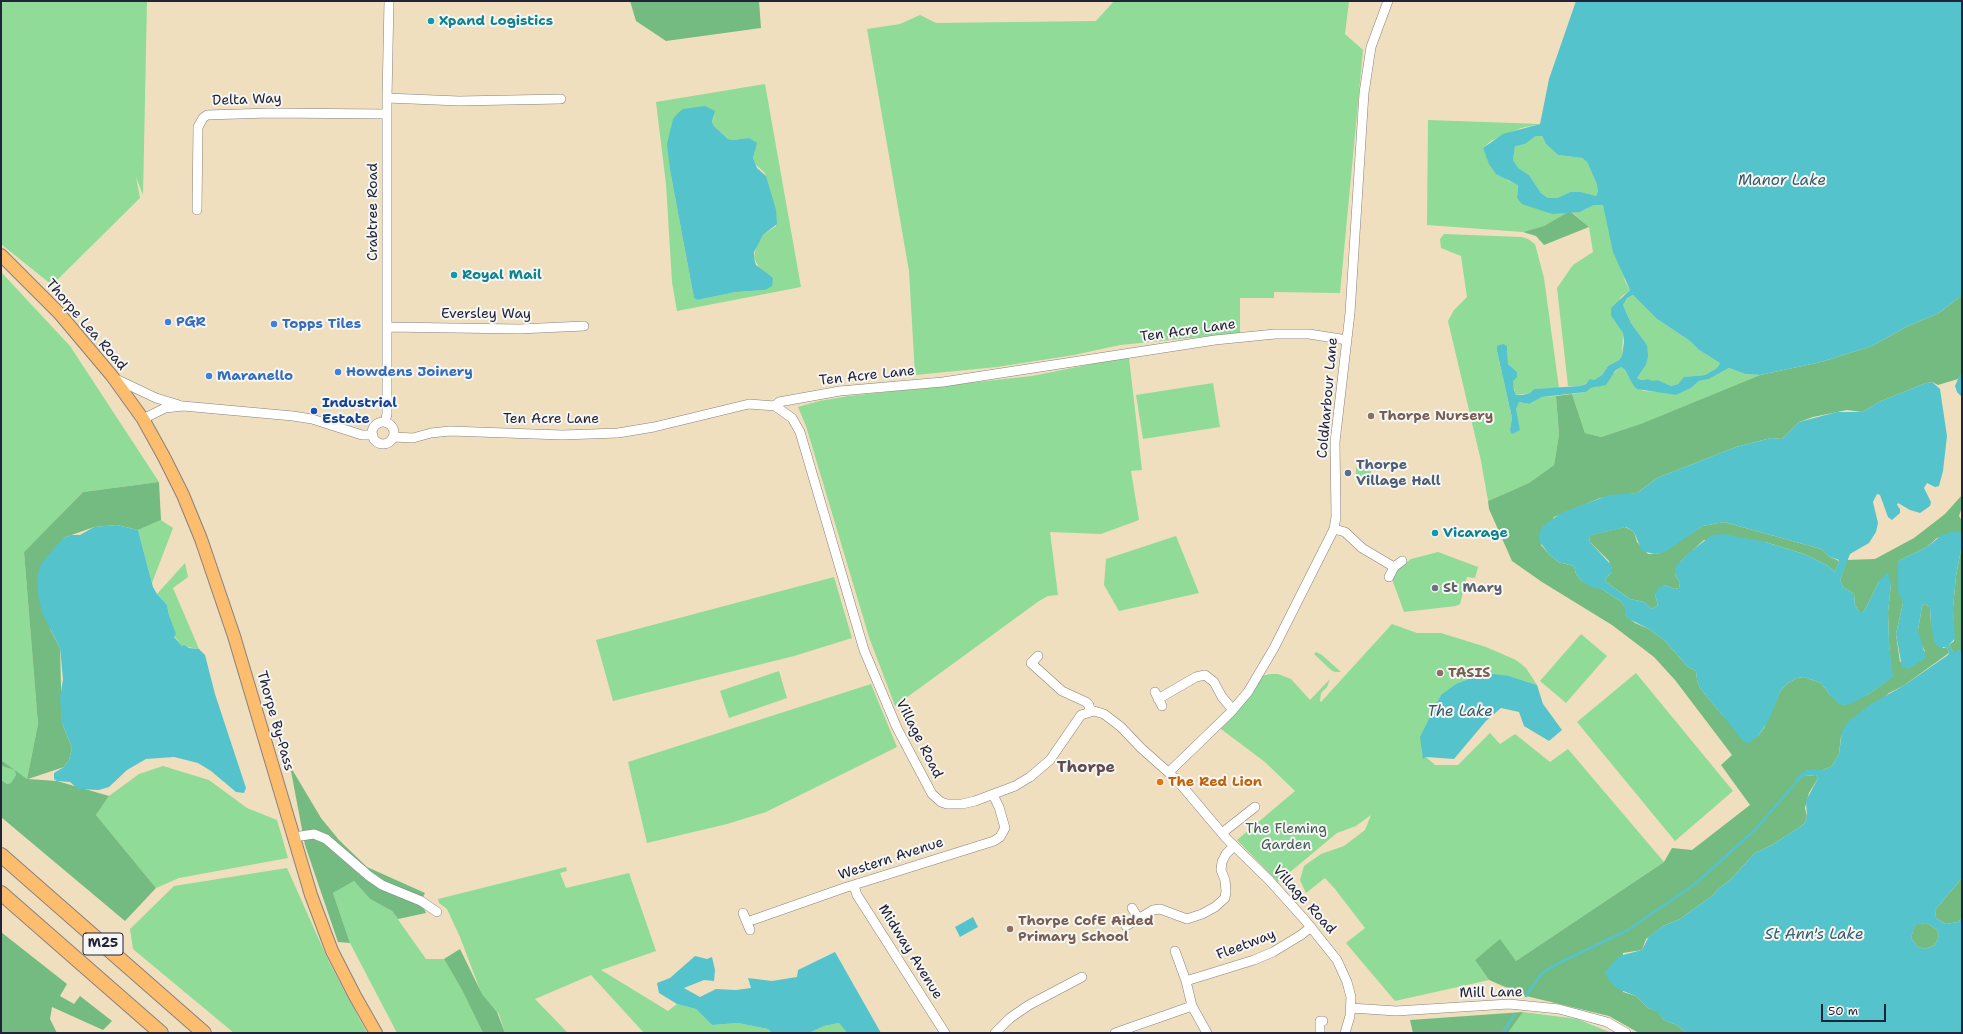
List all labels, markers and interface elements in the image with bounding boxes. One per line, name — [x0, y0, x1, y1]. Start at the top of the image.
place label: Xpand Logistics — [439, 13, 553, 29]
marker: Xpand Logistics — [426, 16, 436, 26]
street label: Delta Way — [212, 90, 282, 110]
street label: Crabtree Road — [365, 163, 381, 261]
water label: Manor Lake — [1738, 172, 1826, 190]
place label: Royal Mail — [462, 267, 542, 283]
marker: Royal Mail — [449, 270, 459, 280]
street label: Thorpe Lea Road — [42, 276, 130, 374]
street label: Eversley Way — [441, 306, 531, 322]
place label: PGR — [176, 314, 206, 330]
place label: Topps Tiles — [282, 316, 361, 332]
street label: Ten Acre Lane — [1139, 316, 1237, 346]
marker: PGR — [163, 317, 173, 327]
marker: Topps Tiles — [269, 319, 279, 329]
street label: Coldharbour Lane — [1314, 337, 1342, 459]
street label: Ten Acre Lane — [818, 363, 916, 389]
place label: Howdens Joinery — [346, 364, 473, 380]
marker: Howdens Joinery — [333, 367, 343, 377]
place label: Maranello — [217, 368, 293, 384]
marker: Maranello — [204, 371, 214, 381]
place label: Industrial Estate — [322, 395, 397, 428]
marker: Industrial Estate — [309, 406, 319, 416]
place label: Thorpe Nursery — [1379, 408, 1493, 424]
street label: Ten Acre Lane — [503, 411, 599, 427]
marker: Thorpe Nursery — [1366, 411, 1376, 421]
place label: Thorpe Village Hall — [1356, 457, 1441, 490]
marker: Thorpe Village Hall — [1343, 468, 1353, 478]
place label: Vicarage — [1443, 525, 1508, 541]
marker: Vicarage — [1430, 528, 1440, 538]
place label: St Mary — [1443, 580, 1502, 596]
marker: St Mary — [1430, 583, 1440, 593]
place label: TASIS — [1448, 665, 1490, 681]
marker: TASIS — [1435, 668, 1445, 678]
street label: Thorpe By-Pass — [253, 669, 297, 773]
street label: Village Road — [892, 697, 946, 781]
water label: The Lake — [1427, 703, 1493, 721]
district label: Thorpe — [1057, 758, 1115, 778]
place label: The Red Lion — [1168, 774, 1262, 790]
marker: The Red Lion — [1155, 777, 1165, 787]
park label: The Fleming Garden — [1245, 821, 1327, 854]
street label: Western Avenue — [836, 834, 946, 884]
street label: Village Road — [1269, 862, 1339, 938]
street label: Midway Avenue — [874, 902, 946, 1002]
place label: Thorpe CofE Aided Primary School — [1018, 913, 1154, 946]
marker: Thorpe CofE Aided Primary School — [1005, 924, 1015, 934]
street label: Fleetway — [1214, 926, 1278, 964]
water label: St Ann's Lake — [1765, 926, 1863, 944]
road number: M25 — [83, 933, 123, 955]
street label: Mill Lane — [1459, 984, 1523, 1002]
scale bar — [1823, 996, 1888, 1022]
text: 50 m — [1828, 1003, 1858, 1019]

